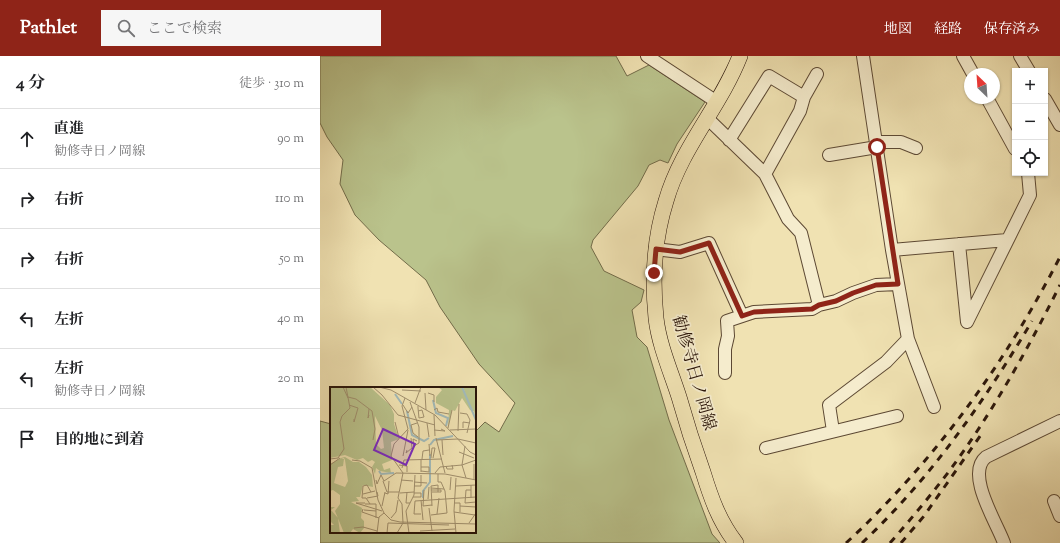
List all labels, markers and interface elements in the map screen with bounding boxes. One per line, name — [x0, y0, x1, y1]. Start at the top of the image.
search box — [101, 10, 381, 46]
text: Pathlet — [20, 15, 77, 42]
icon: search — [115, 17, 137, 39]
text: ここで検索 — [147, 19, 222, 40]
text: 地図 — [884, 20, 912, 40]
text: 経路 — [934, 20, 962, 40]
text: 保存済み — [984, 20, 1040, 40]
north arrow — [964, 68, 1000, 104]
map controls — [1012, 68, 1048, 176]
button: + — [1012, 68, 1048, 104]
text: 4 分 — [16, 72, 45, 96]
text: 徒歩 · 310 m — [239, 75, 304, 93]
button: − — [1012, 104, 1048, 140]
text: 直進 — [54, 119, 84, 140]
icon: ahead — [16, 128, 38, 150]
text: 90 m — [277, 130, 304, 148]
route start — [868, 138, 886, 156]
button: locate — [1012, 140, 1048, 176]
text: 勧修寺日ノ岡線 — [54, 143, 145, 161]
icon: right — [16, 188, 38, 210]
text: 右折 — [54, 190, 84, 211]
text: 110 m — [275, 190, 304, 208]
icon: right — [16, 248, 38, 270]
text: 右折 — [54, 250, 84, 271]
text: 50 m — [279, 250, 304, 268]
route end — [645, 264, 663, 282]
icon: left — [16, 308, 38, 330]
text: 左折 — [54, 310, 84, 331]
text: 40 m — [277, 310, 304, 328]
street label: 勧修寺日ノ岡線 — [665, 312, 721, 434]
text: 左折 — [54, 359, 84, 380]
icon: left — [16, 368, 38, 390]
text: 20 m — [278, 370, 304, 388]
text: 勧修寺日ノ岡線 — [54, 383, 145, 401]
inset map — [330, 387, 476, 533]
icon: arrive — [16, 428, 38, 450]
text: 目的地に到着 — [54, 430, 144, 451]

